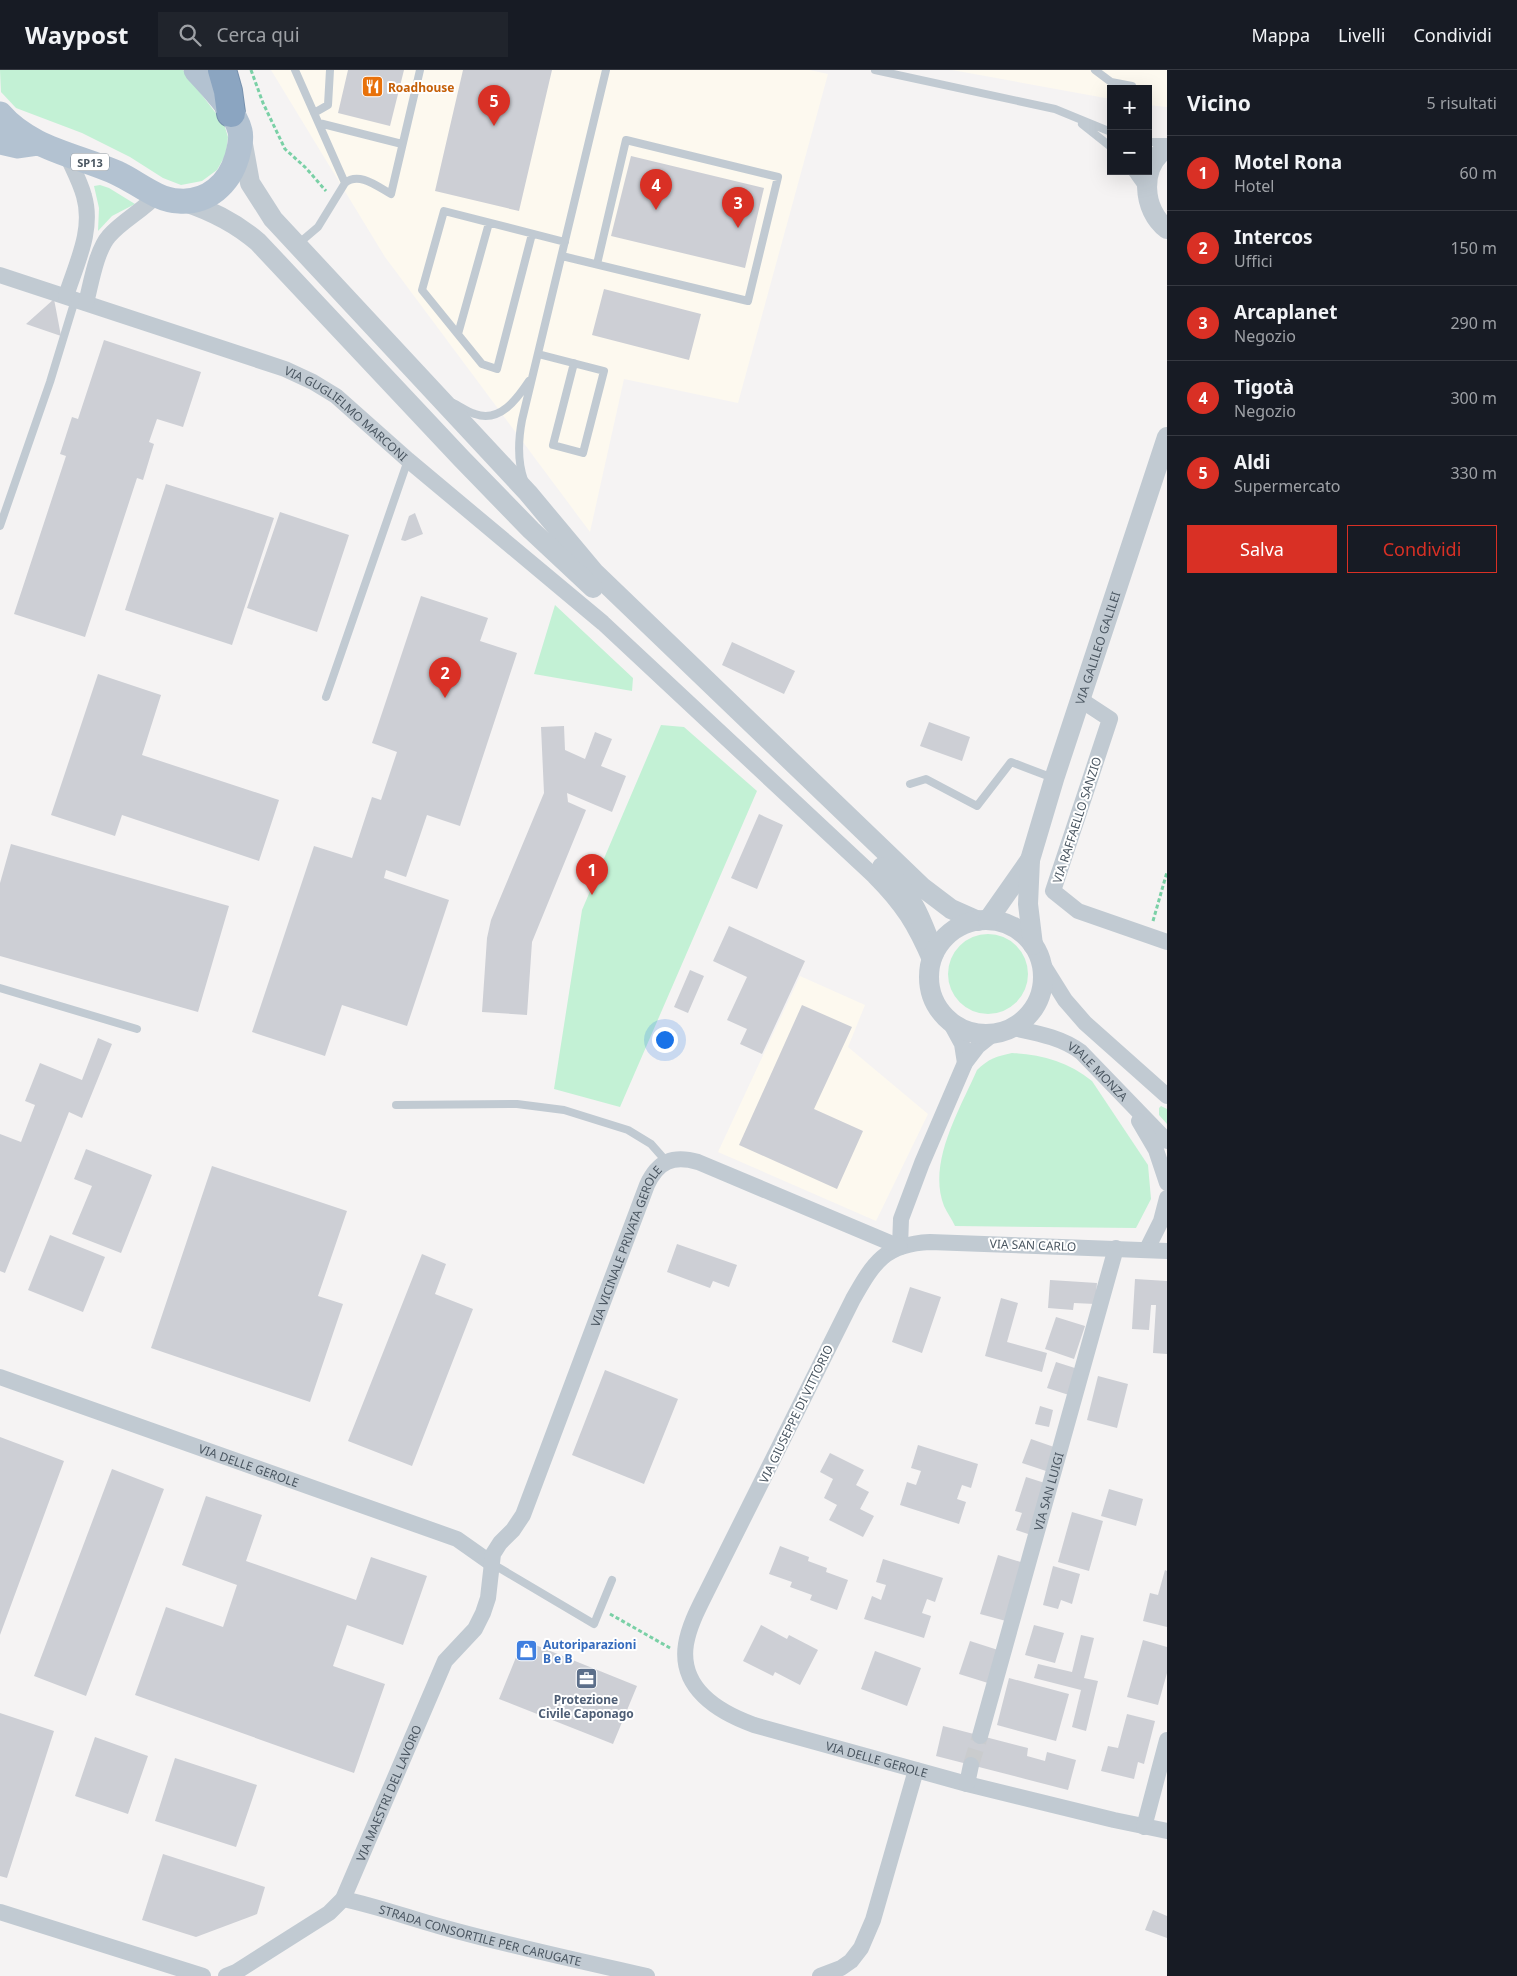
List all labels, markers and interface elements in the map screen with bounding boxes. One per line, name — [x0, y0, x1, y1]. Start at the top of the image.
search box — [158, 12, 508, 57]
text: Waypost — [25, 18, 128, 51]
icon: search — [176, 21, 204, 49]
text: Cerca qui — [216, 22, 300, 48]
text: Mappa — [1251, 23, 1310, 47]
text: Livelli — [1338, 23, 1385, 47]
text: Condividi — [1413, 23, 1492, 47]
restaurant icon: Roadhouse — [360, 75, 384, 99]
place label: Roadhouse — [388, 79, 454, 96]
pin: 5 — [478, 85, 510, 126]
map controls — [1107, 85, 1152, 175]
button: + — [1107, 85, 1152, 130]
text: Vicino — [1187, 89, 1251, 117]
text: 5 risultati — [1427, 92, 1497, 114]
button: − — [1107, 130, 1152, 175]
text: Motel Rona — [1234, 149, 1342, 175]
road number: SP13 — [71, 154, 109, 170]
text: 1 — [1198, 162, 1208, 184]
text: 60 m — [1460, 162, 1497, 184]
pin: 4 — [640, 169, 672, 210]
text: Hotel — [1234, 175, 1274, 197]
pin: 3 — [722, 187, 754, 228]
text: Intercos — [1234, 224, 1313, 250]
text: 2 — [1198, 237, 1208, 259]
text: 150 m — [1450, 237, 1497, 259]
text: Uffici — [1234, 250, 1273, 272]
text: Arcaplanet — [1234, 299, 1337, 325]
text: 3 — [1198, 312, 1208, 334]
text: 290 m — [1450, 312, 1497, 334]
text: Negozio — [1234, 325, 1296, 347]
street label: VIA GUGLIELMO MARCONI — [282, 361, 412, 465]
text: Tigotà — [1234, 374, 1294, 400]
text: 4 — [1198, 387, 1208, 409]
text: 300 m — [1450, 387, 1497, 409]
text: Negozio — [1234, 400, 1296, 422]
text: Aldi — [1234, 449, 1271, 475]
text: 5 — [1198, 462, 1208, 484]
text: 330 m — [1450, 462, 1497, 484]
text: Supermercato — [1234, 475, 1341, 497]
button: Salva — [1187, 525, 1337, 573]
button: Condividi — [1347, 525, 1497, 573]
street label: VIA GALILEO GALILEI — [1071, 589, 1124, 707]
pin: 2 — [429, 657, 461, 698]
street label: VIA RAFFAELLO SANZIO — [1048, 754, 1106, 886]
pin: 1 — [576, 854, 608, 895]
your location — [652, 1027, 678, 1053]
street label: VIALE MONZA — [1065, 1037, 1132, 1105]
street label: VIA VICINALE PRIVATA GEROLE — [586, 1161, 665, 1329]
street label: VIA SAN CARLO — [989, 1235, 1077, 1255]
street label: VIA GIUSEPPE DI VITTORIO — [755, 1342, 837, 1486]
street label: VIA DELLE GEROLE — [196, 1440, 301, 1491]
street label: VIA SAN LUIGI — [1029, 1450, 1067, 1532]
place label: Autoriparazioni B e B — [543, 1636, 636, 1667]
shop icon: Autoriparazioni B e B — [515, 1639, 539, 1663]
office icon: Protezione Civile Caponago — [574, 1666, 598, 1690]
place label: Protezione Civile Caponago — [538, 1691, 634, 1722]
street label: VIA MAESTRI DEL LAVORO — [352, 1722, 425, 1864]
street label: VIA DELLE GEROLE — [824, 1737, 930, 1781]
street label: STRADA CONSORTILE PER CARUGATE — [377, 1900, 583, 1970]

